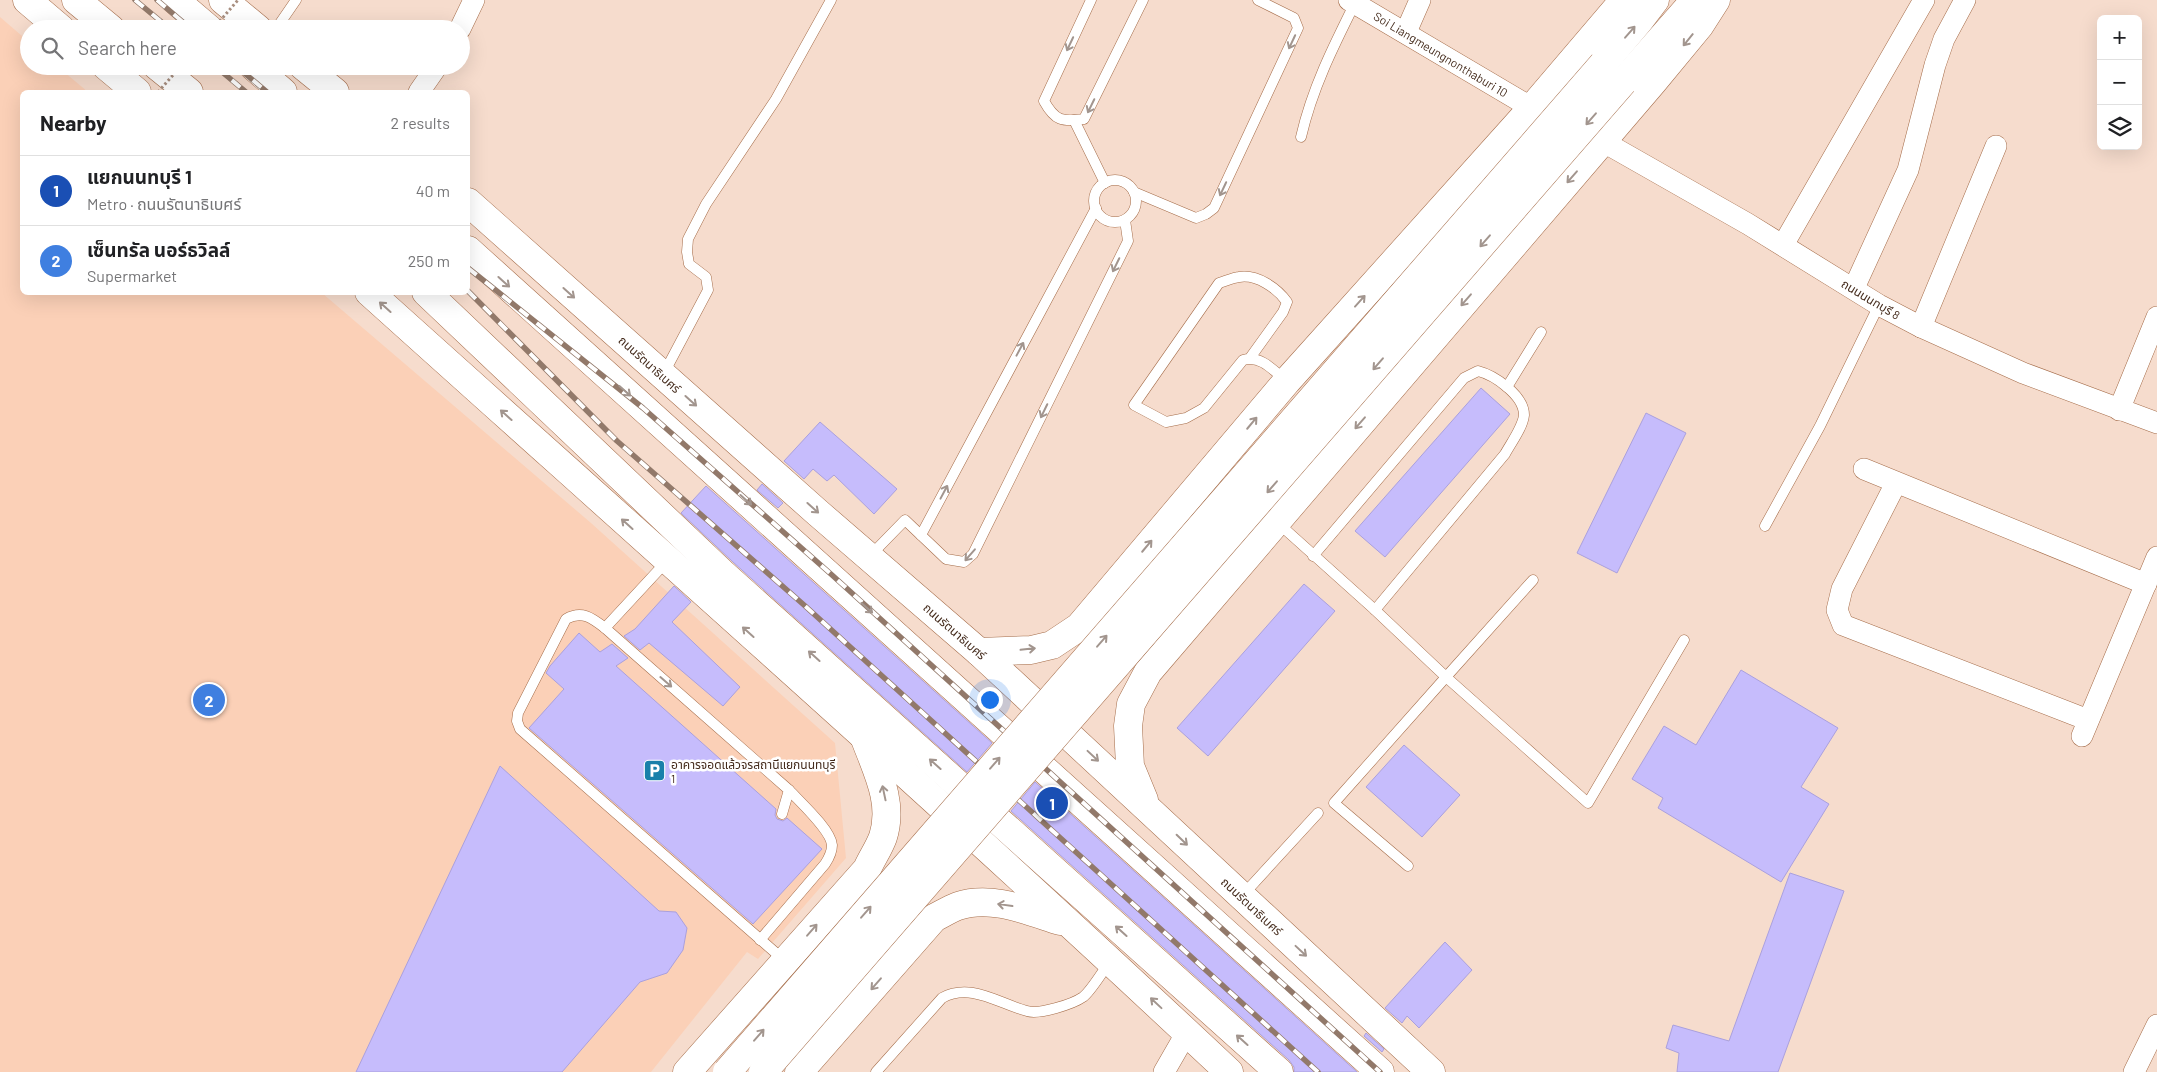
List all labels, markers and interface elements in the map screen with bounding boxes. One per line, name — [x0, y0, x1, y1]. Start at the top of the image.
street label: Soi Liangmeungnonthaburi 10 — [1372, 8, 1510, 100]
map controls — [2097, 15, 2142, 150]
button: + — [2097, 15, 2142, 60]
search box — [20, 20, 470, 75]
one-way arrow — [1624, 26, 1635, 39]
one-way arrow — [1683, 33, 1694, 46]
icon: search — [38, 34, 66, 62]
one-way arrow — [1287, 34, 1296, 49]
text: Search here — [78, 36, 177, 59]
one-way arrow — [1065, 36, 1075, 51]
button: − — [2097, 60, 2142, 105]
one-way arrow — [1085, 99, 1095, 114]
button: layers — [2097, 105, 2142, 150]
text: Nearby — [40, 110, 106, 135]
one-way arrow — [1586, 112, 1597, 125]
text: 2 results — [391, 113, 450, 132]
text: แยกนนทบุรี 1 — [87, 165, 192, 188]
one-way arrow — [1566, 170, 1577, 183]
text: 1 — [53, 181, 59, 200]
text: 40 m — [416, 181, 450, 200]
one-way arrow — [1218, 181, 1227, 196]
text: Metro · ถนนรัตนาธิเบศร์ — [87, 194, 241, 213]
one-way arrow — [1479, 235, 1491, 248]
text: เซ็นทรัล นอร์ธวิลล์ — [87, 238, 230, 261]
text: 2 — [52, 251, 60, 270]
text: 250 m — [408, 251, 450, 270]
one-way arrow — [1111, 258, 1121, 273]
text: Supermarket — [87, 266, 177, 285]
one-way arrow — [498, 276, 511, 288]
street label: ถนนนนทบุรี 8 — [1839, 276, 1903, 323]
one-way arrow — [563, 287, 576, 299]
one-way arrow — [1460, 293, 1471, 306]
one-way arrow — [1354, 294, 1365, 307]
one-way arrow — [378, 301, 391, 312]
street label: ถนนรัตนาธิเบศร์ — [616, 333, 684, 396]
one-way arrow — [1016, 342, 1026, 357]
one-way arrow — [1373, 357, 1384, 370]
one-way arrow — [619, 385, 632, 397]
one-way arrow — [685, 395, 698, 406]
one-way arrow — [1038, 403, 1048, 418]
one-way arrow — [499, 409, 512, 421]
one-way arrow — [1247, 416, 1258, 429]
one-way arrow — [1354, 417, 1365, 430]
one-way arrow — [1266, 480, 1278, 493]
one-way arrow — [939, 485, 949, 500]
one-way arrow — [739, 494, 752, 505]
one-way arrow — [806, 503, 819, 514]
one-way arrow — [620, 518, 633, 530]
one-way arrow — [1142, 540, 1153, 553]
one-way arrow — [964, 549, 975, 562]
street label: ถนนรัตนาธิเบศร์ — [921, 600, 990, 662]
one-way arrow — [860, 602, 873, 614]
one-way arrow — [741, 626, 754, 638]
one-way arrow — [1096, 634, 1107, 647]
one-way arrow — [1020, 645, 1036, 654]
one-way arrow — [808, 650, 821, 661]
one-way arrow — [660, 676, 673, 688]
pin: 2 — [193, 681, 225, 719]
your location — [977, 687, 1003, 713]
one-way arrow — [1086, 751, 1099, 762]
place label: อาคารจอดแล้วจรสถานีแยกนนทบุรี 1 — [671, 757, 836, 785]
one-way arrow — [989, 757, 1001, 770]
one-way arrow — [929, 758, 942, 770]
parking icon: อาคารจอดแล้วจรสถานีแยกนนทบุรี 1 — [643, 759, 667, 783]
pin: 1 — [1036, 784, 1068, 822]
one-way arrow — [879, 786, 888, 802]
one-way arrow — [1176, 834, 1189, 846]
street label: ถนนรัตนาธิเบศร์ — [1219, 874, 1286, 938]
one-way arrow — [997, 900, 1013, 910]
one-way arrow — [860, 906, 871, 919]
one-way arrow — [806, 924, 818, 937]
one-way arrow — [1115, 925, 1128, 937]
one-way arrow — [1294, 945, 1307, 957]
one-way arrow — [870, 978, 881, 991]
one-way arrow — [1149, 997, 1162, 1009]
one-way arrow — [753, 1029, 765, 1042]
one-way arrow — [1236, 1034, 1249, 1045]

